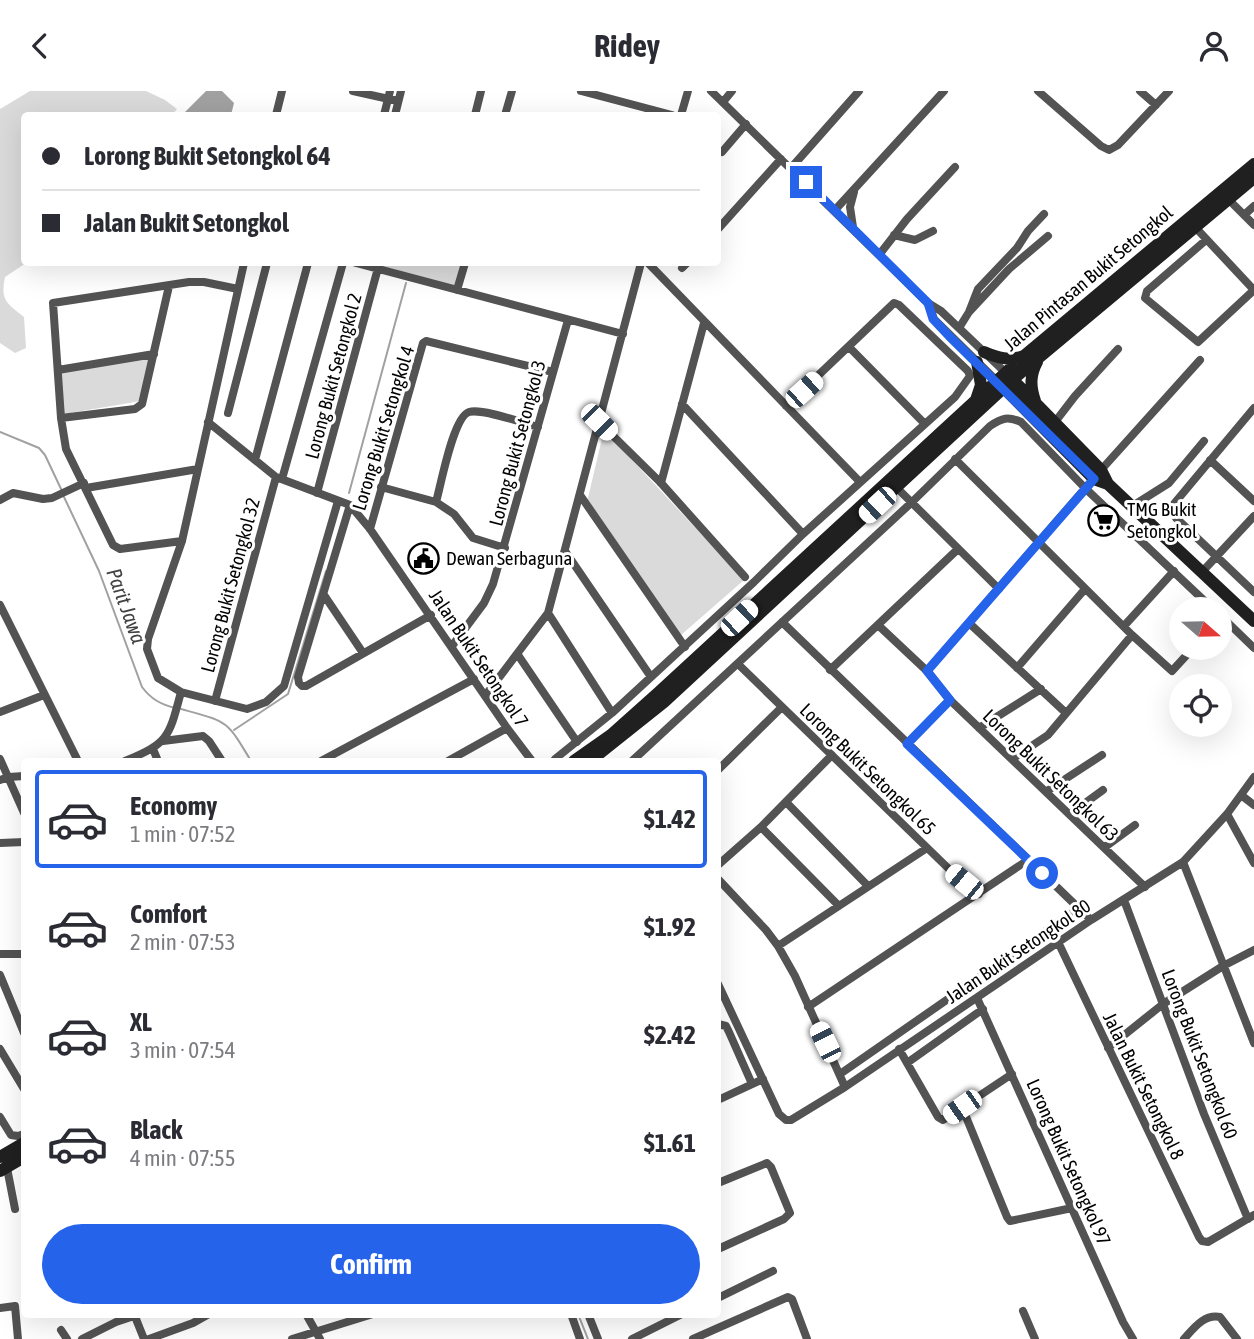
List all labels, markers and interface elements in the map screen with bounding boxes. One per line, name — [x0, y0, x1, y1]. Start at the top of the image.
icon: back — [21, 27, 59, 65]
text: Ridey — [594, 27, 660, 64]
icon: person — [1195, 27, 1233, 65]
text: Lorong Bukit Setongkol 64 — [84, 141, 331, 171]
route end — [790, 166, 822, 198]
street label: Jalan Pintasan Bukit Setongkol — [999, 201, 1177, 355]
text: Jalan Bukit Setongkol — [84, 208, 289, 238]
street label: Lorong Bukit Setongkol 2 — [300, 291, 366, 461]
street label: Lorong Bukit Setongkol 4 — [347, 343, 419, 513]
street label: Lorong Bukit Setongkol 3 — [484, 358, 550, 528]
car — [782, 368, 827, 412]
car — [577, 400, 622, 444]
car — [855, 483, 900, 527]
street label: Lorong Bukit Setongkol 32 — [196, 495, 264, 675]
place label: TMG Bukit Setongkol — [1127, 498, 1197, 542]
supermarket icon: TMG Bukit Setongkol — [1087, 503, 1121, 537]
public building icon: Dewan Serbaguna — [406, 541, 440, 575]
place label: Dewan Serbaguna — [446, 547, 572, 569]
water label: Parit Jawa — [102, 565, 152, 647]
street label: Jalan Bukit Setongkol 7 — [425, 585, 533, 731]
car — [717, 596, 762, 640]
north arrow — [1169, 597, 1232, 660]
map controls — [1169, 597, 1232, 737]
button: locate — [1169, 674, 1232, 737]
street label: Lorong Bukit Setongkol 65 — [796, 699, 940, 839]
street label: Lorong Bukit Setongkol 63 — [979, 705, 1123, 845]
icon: car — [46, 788, 109, 851]
text: Economy — [130, 791, 217, 821]
text: $1.42 — [644, 804, 696, 834]
text: 1 min · 07:52 — [130, 821, 236, 847]
route start — [1026, 857, 1058, 889]
car — [942, 861, 987, 903]
street label: Jalan Bukit Setongkol 80 — [942, 894, 1095, 1008]
icon: car — [46, 896, 109, 959]
text: Comfort — [130, 899, 207, 929]
text: $1.92 — [644, 912, 696, 942]
text: 2 min · 07:53 — [130, 929, 236, 955]
street label: Lorong Bukit Setongkol 60 — [1158, 966, 1243, 1142]
icon: car — [46, 1004, 109, 1067]
text: XL — [130, 1007, 152, 1037]
street label: Jalan Bukit Setongkol 8 — [1099, 1009, 1189, 1163]
car — [807, 1019, 844, 1065]
text: $2.42 — [644, 1020, 696, 1050]
text: 3 min · 07:54 — [130, 1037, 236, 1063]
street label: Lorong Bukit Setongkol 97 — [1022, 1075, 1116, 1249]
car — [939, 1086, 986, 1128]
icon: car — [46, 1112, 109, 1175]
text: Black — [130, 1115, 182, 1145]
text: $1.61 — [644, 1128, 696, 1158]
text: 4 min · 07:55 — [130, 1145, 236, 1171]
button: Confirm — [42, 1224, 700, 1304]

